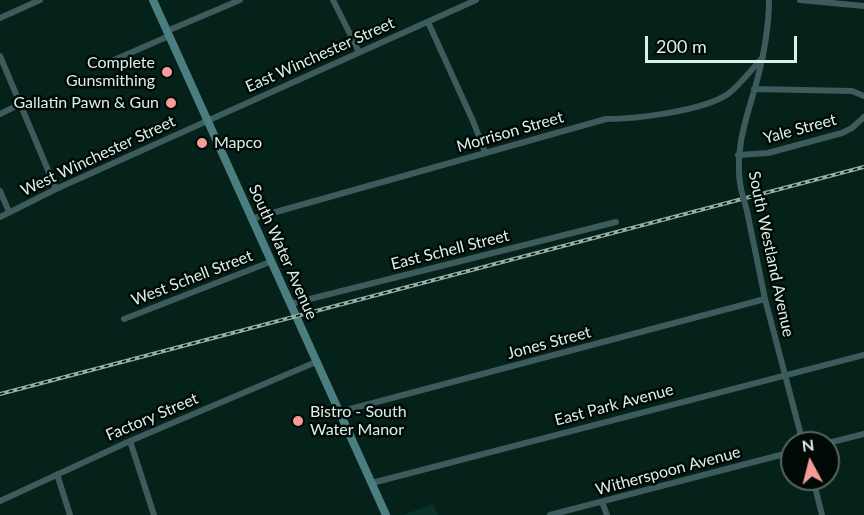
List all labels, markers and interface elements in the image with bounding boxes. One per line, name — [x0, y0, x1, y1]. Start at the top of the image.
street label: East Winchester Street — [242, 13, 398, 97]
scale bar — [648, 24, 800, 62]
text: 200 m — [656, 35, 707, 57]
place label: Complete Gunsmithing — [66, 53, 155, 91]
marker: Complete Gunsmithing — [160, 65, 174, 79]
place label: Gallatin Pawn & Gun — [13, 93, 159, 113]
marker: Gallatin Pawn & Gun — [164, 96, 178, 110]
street label: Morrison Street — [454, 108, 566, 156]
street label: Yale Street — [761, 110, 839, 148]
street label: West Winchester Street — [18, 112, 178, 200]
place label: Mapco — [214, 133, 262, 153]
marker: Mapco — [195, 136, 209, 150]
street label: South Westland Avenue — [744, 169, 798, 339]
street label: South Water Avenue — [245, 181, 321, 323]
street label: East Schell Street — [389, 226, 511, 274]
street label: West Schell Street — [129, 246, 255, 310]
street label: Jones Street — [505, 323, 593, 363]
street label: East Park Avenue — [553, 380, 675, 430]
street label: Factory Street — [103, 389, 201, 445]
place label: Bistro - South Water Manor — [310, 402, 407, 440]
marker: Bistro - South Water Manor — [291, 414, 305, 428]
north arrow — [780, 431, 840, 491]
text: N — [801, 434, 815, 455]
street label: Witherspoon Avenue — [593, 442, 743, 500]

